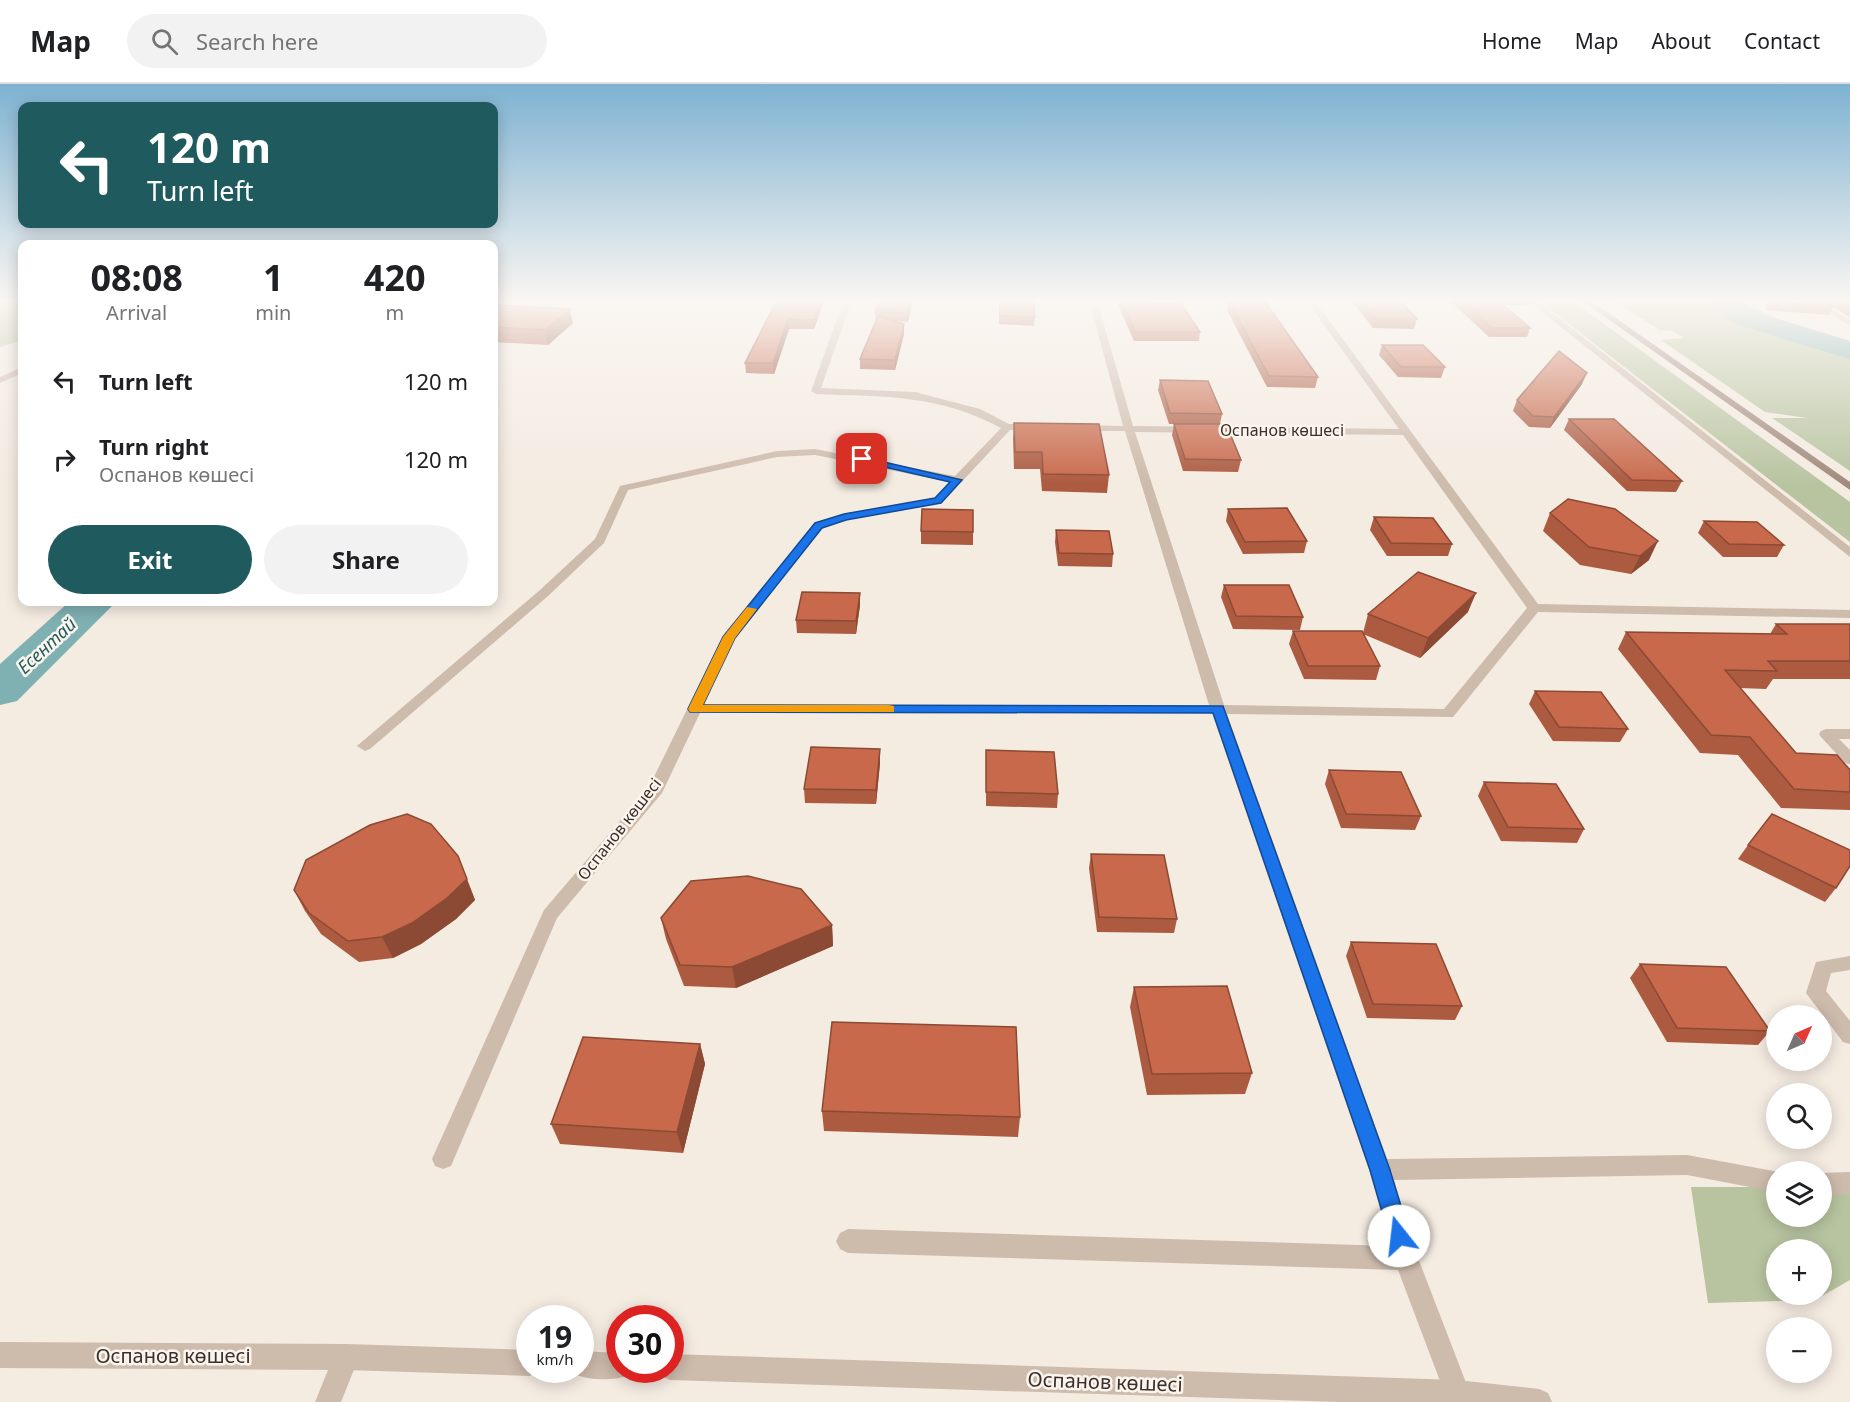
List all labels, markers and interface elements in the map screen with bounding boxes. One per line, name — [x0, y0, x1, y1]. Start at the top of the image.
search box — [127, 14, 547, 68]
text: Map — [30, 22, 91, 60]
icon: search — [148, 25, 181, 58]
text: Search here — [196, 26, 318, 56]
text: Home — [1482, 27, 1542, 55]
text: Map — [1575, 27, 1618, 55]
text: About — [1651, 27, 1711, 55]
text: Contact — [1744, 27, 1820, 55]
text: 120 m — [147, 118, 271, 175]
icon: left — [48, 126, 126, 204]
text: Turn left — [147, 172, 253, 209]
text: 08:08 — [90, 253, 183, 302]
text: 1 — [263, 253, 284, 302]
text: 420 — [364, 253, 426, 302]
text: Arrival — [106, 299, 167, 326]
text: min — [255, 299, 291, 326]
text: m — [385, 299, 404, 326]
icon: left — [48, 365, 81, 398]
text: Turn left — [99, 366, 193, 396]
text: 120 m — [404, 366, 468, 396]
street label: Оспанов көшесі — [1220, 419, 1344, 441]
text: Turn right — [99, 431, 209, 461]
pin — [836, 433, 887, 484]
icon: arrive — [845, 442, 878, 475]
icon: right — [48, 443, 81, 476]
text: 120 m — [404, 444, 468, 474]
text: Оспанов көшесі — [99, 461, 254, 488]
button: Exit — [48, 525, 252, 594]
button: Share — [264, 525, 468, 594]
water label: Есентай — [12, 612, 81, 679]
street label: Оспанов көшесі — [572, 773, 666, 885]
north arrow — [1766, 1005, 1832, 1071]
map controls — [1766, 1005, 1832, 1383]
button: search — [1766, 1083, 1832, 1149]
button: layers — [1766, 1161, 1832, 1227]
position arrow — [1367, 1204, 1431, 1268]
button: + — [1766, 1239, 1832, 1305]
speed limit sign: 30 — [606, 1305, 684, 1383]
text: 19 — [538, 1316, 572, 1357]
button: − — [1766, 1317, 1832, 1383]
street label: Оспанов көшесі — [95, 1342, 251, 1369]
text: km/h — [537, 1349, 573, 1369]
street label: Оспанов көшесі — [1027, 1365, 1183, 1398]

